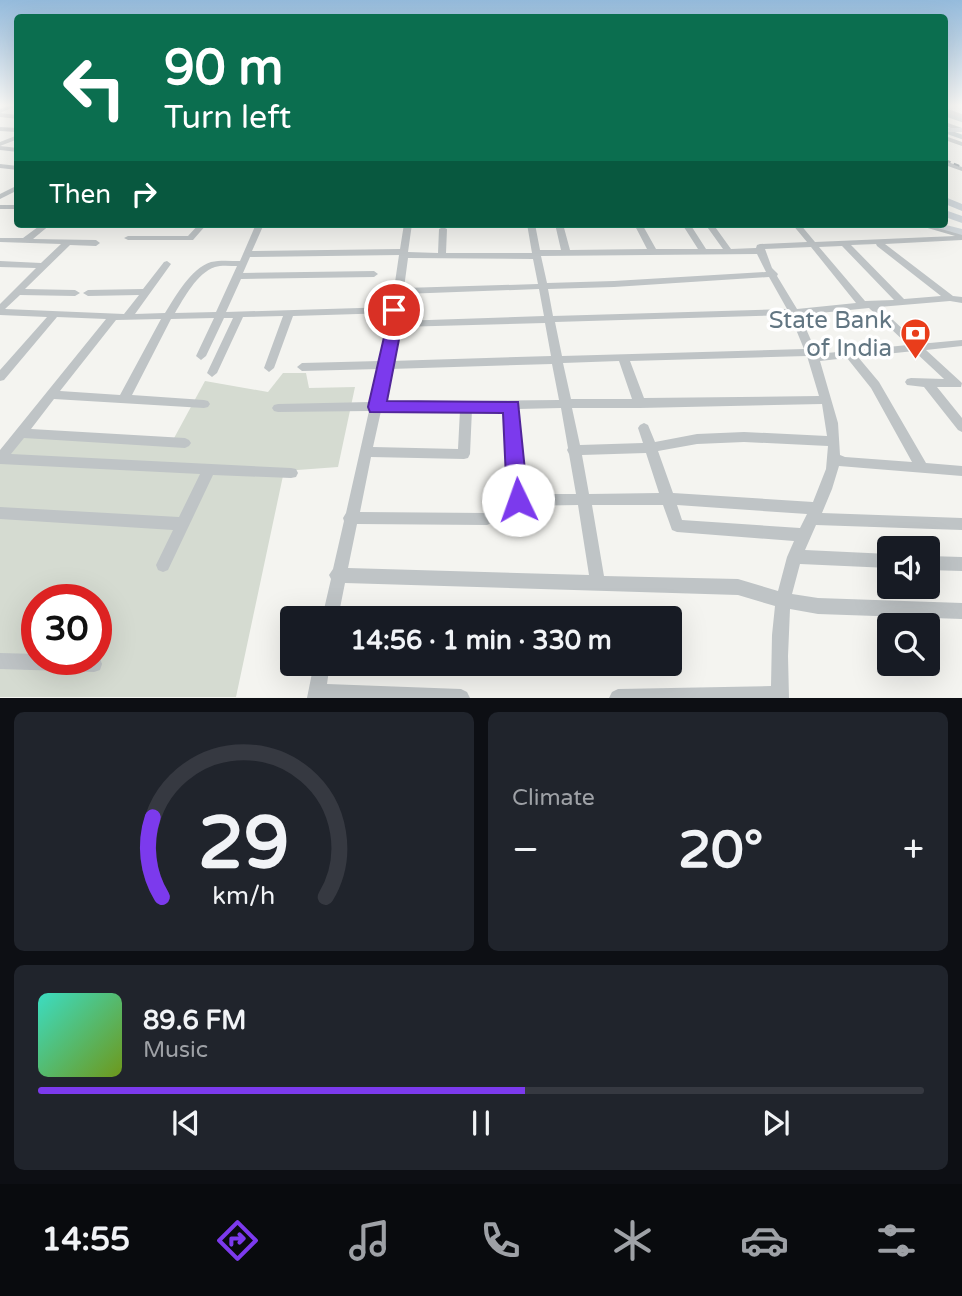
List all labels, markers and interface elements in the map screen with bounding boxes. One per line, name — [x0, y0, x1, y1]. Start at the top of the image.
text: 90 m — [164, 39, 283, 98]
icon: left — [49, 42, 140, 133]
text: Turn left — [164, 99, 291, 137]
icon: right — [125, 175, 163, 213]
text: Then — [49, 179, 111, 210]
pin — [364, 280, 424, 340]
icon: arrive — [375, 291, 413, 329]
place label: State Bank of India — [769, 306, 892, 363]
bank icon: State Bank of India — [898, 317, 932, 361]
position arrow — [481, 463, 555, 537]
map controls — [877, 536, 940, 676]
button: sound — [877, 536, 940, 599]
speed limit sign: 30 — [21, 584, 112, 675]
button: search — [877, 613, 940, 676]
text: 14:56 · 1 min · 330 m — [350, 625, 612, 656]
text: Climate — [512, 784, 595, 812]
text: 29 — [198, 801, 290, 889]
text: 20° — [678, 819, 763, 882]
text: − — [512, 827, 539, 873]
text: + — [903, 827, 924, 873]
text: km/h — [213, 881, 275, 911]
text: 89.6 FM — [143, 1005, 246, 1036]
text: Music — [143, 1036, 208, 1064]
icon: previous — [167, 1104, 205, 1142]
icon: pause — [462, 1104, 500, 1142]
icon: next — [757, 1104, 795, 1142]
icon: directions — [213, 1216, 262, 1265]
icon: music — [345, 1216, 394, 1265]
icon: phone — [476, 1216, 525, 1265]
icon: climate — [608, 1216, 657, 1265]
icon: car — [740, 1216, 789, 1265]
icon: filters — [872, 1216, 921, 1265]
text: 14:55 — [41, 1221, 130, 1259]

